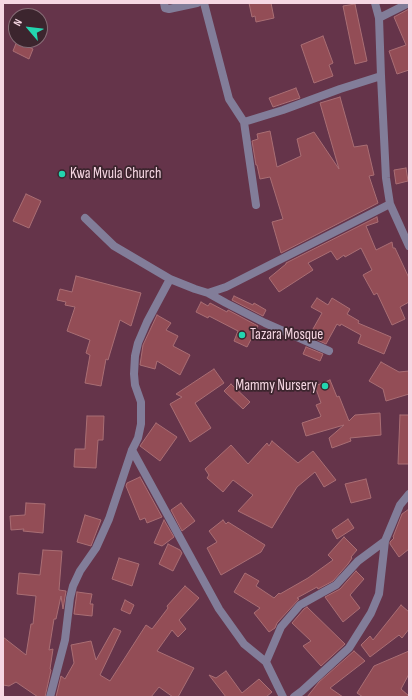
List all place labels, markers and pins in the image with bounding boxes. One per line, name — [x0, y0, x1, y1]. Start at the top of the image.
place label: Kwa Mvula Church — [70, 165, 161, 183]
marker: Kwa Mvula Church — [57, 169, 67, 179]
place label: Tazara Mosque — [250, 326, 323, 344]
marker: Tazara Mosque — [237, 330, 247, 340]
place label: Mammy Nursery — [235, 377, 317, 395]
marker: Mammy Nursery — [320, 381, 330, 391]

